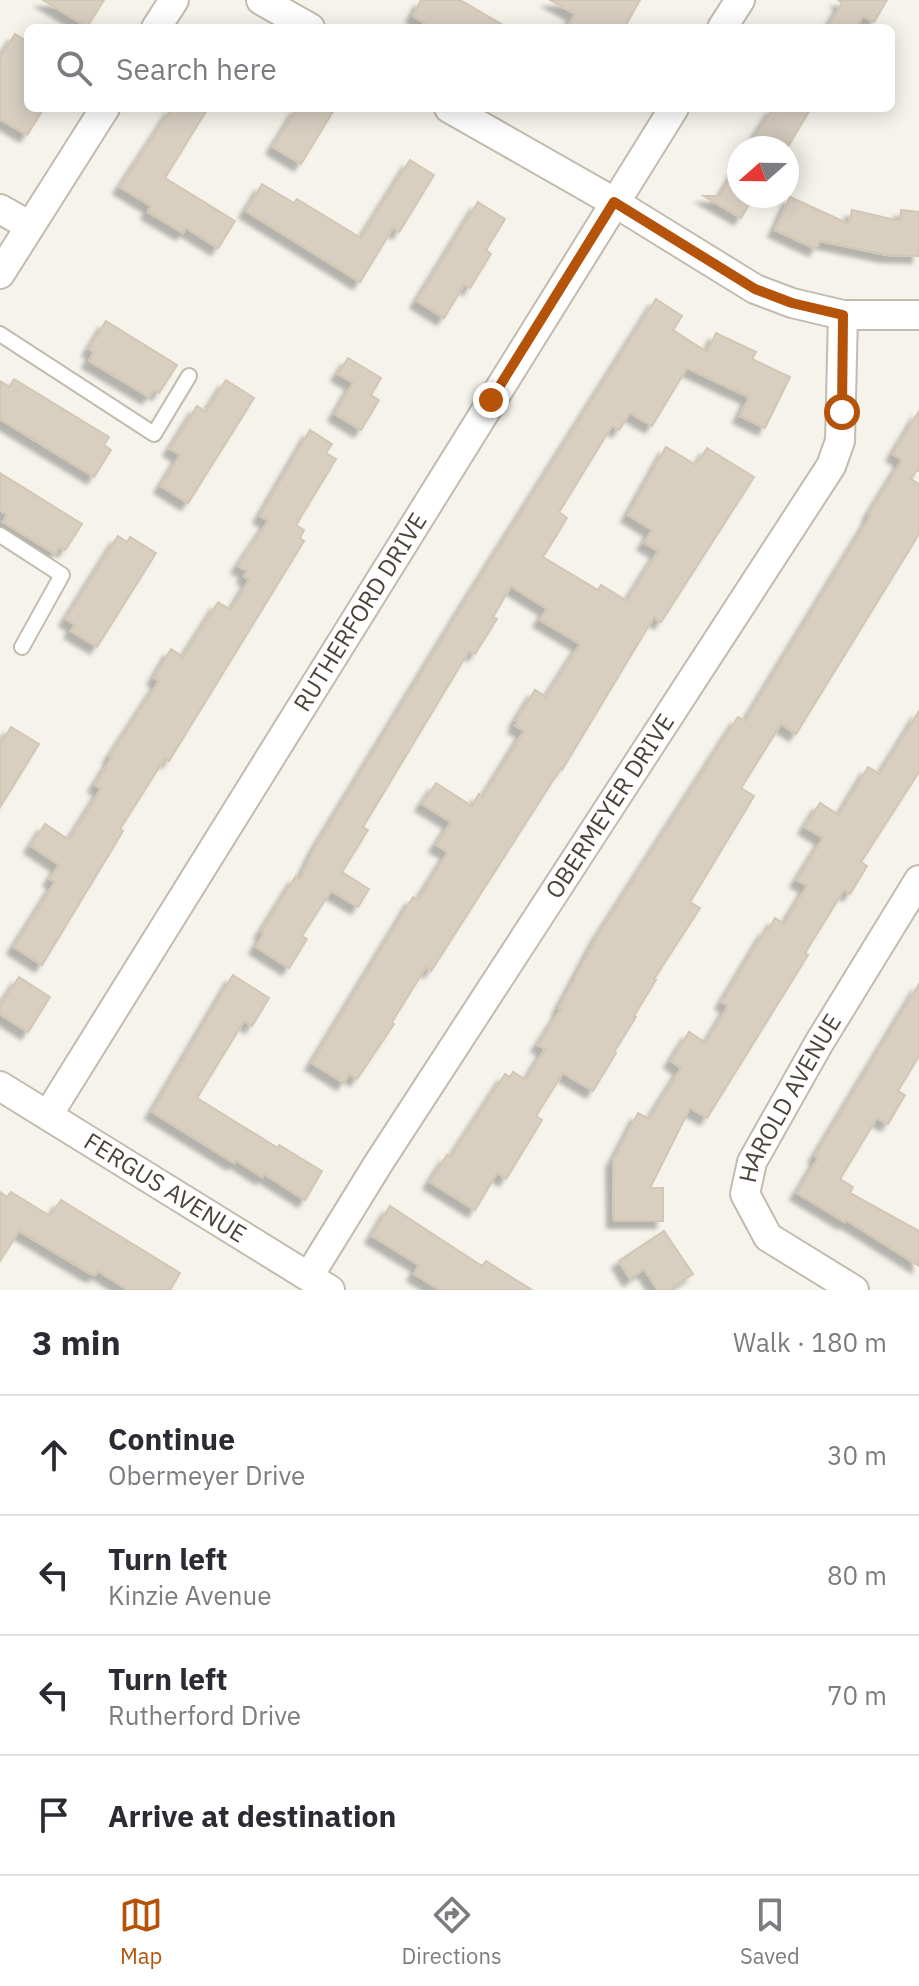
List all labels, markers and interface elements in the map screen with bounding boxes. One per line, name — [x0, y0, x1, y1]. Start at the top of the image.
search box — [24, 24, 895, 112]
icon: search — [52, 46, 96, 90]
text: Search here — [116, 49, 277, 88]
north arrow — [727, 136, 799, 208]
route end — [473, 382, 509, 418]
route start — [824, 394, 860, 430]
street label: RUTHERFORD DRIVE — [286, 506, 434, 717]
street label: OBERMEYER DRIVE — [538, 707, 681, 904]
street label: HAROLD AVENUE — [731, 1008, 848, 1186]
street label: FERGUS AVENUE — [78, 1125, 253, 1250]
text: 3 min — [32, 1320, 121, 1364]
text: Walk · 180 m — [733, 1325, 887, 1359]
text: Continue — [108, 1419, 235, 1458]
icon: ahead — [32, 1433, 76, 1477]
text: 30 m — [827, 1438, 887, 1472]
text: Obermeyer Drive — [108, 1458, 305, 1492]
text: Turn left — [108, 1539, 227, 1578]
icon: left — [32, 1553, 76, 1597]
text: 80 m — [827, 1558, 887, 1592]
text: Kinzie Avenue — [108, 1578, 272, 1612]
text: Turn left — [108, 1659, 227, 1698]
icon: left — [32, 1673, 76, 1717]
text: 70 m — [827, 1678, 887, 1712]
text: Rutherford Drive — [108, 1698, 301, 1732]
icon: arrive — [32, 1793, 76, 1837]
text: Arrive at destination — [108, 1796, 396, 1835]
tab: Map — [119, 1893, 163, 1970]
tab: Directions — [402, 1893, 502, 1970]
tab: Saved — [740, 1893, 800, 1970]

